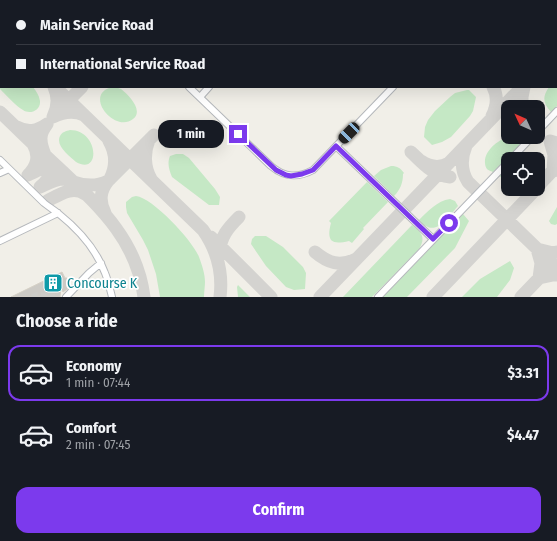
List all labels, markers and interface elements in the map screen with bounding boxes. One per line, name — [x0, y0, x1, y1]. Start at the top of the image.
text: Main Service Road — [40, 16, 154, 34]
text: International Service Road — [40, 55, 205, 73]
north arrow — [501, 100, 545, 144]
map controls — [501, 100, 545, 196]
callout: 1 min — [158, 120, 224, 148]
car — [336, 120, 362, 146]
route end — [229, 125, 247, 143]
text: 1 min — [177, 126, 205, 141]
button: locate — [501, 152, 545, 196]
route start — [440, 214, 458, 232]
building icon: Concourse K — [42, 272, 64, 294]
place label: Concourse K — [67, 275, 138, 292]
text: Choose a ride — [16, 310, 118, 332]
icon: car — [18, 355, 54, 391]
text: Economy — [66, 357, 121, 375]
text: $3.31 — [508, 364, 539, 382]
text: 1 min · 07:44 — [66, 375, 130, 390]
icon: car — [18, 417, 54, 453]
text: Comfort — [66, 419, 117, 437]
text: $4.47 — [507, 426, 539, 444]
text: 2 min · 07:45 — [66, 437, 130, 452]
button: Confirm — [16, 487, 541, 533]

